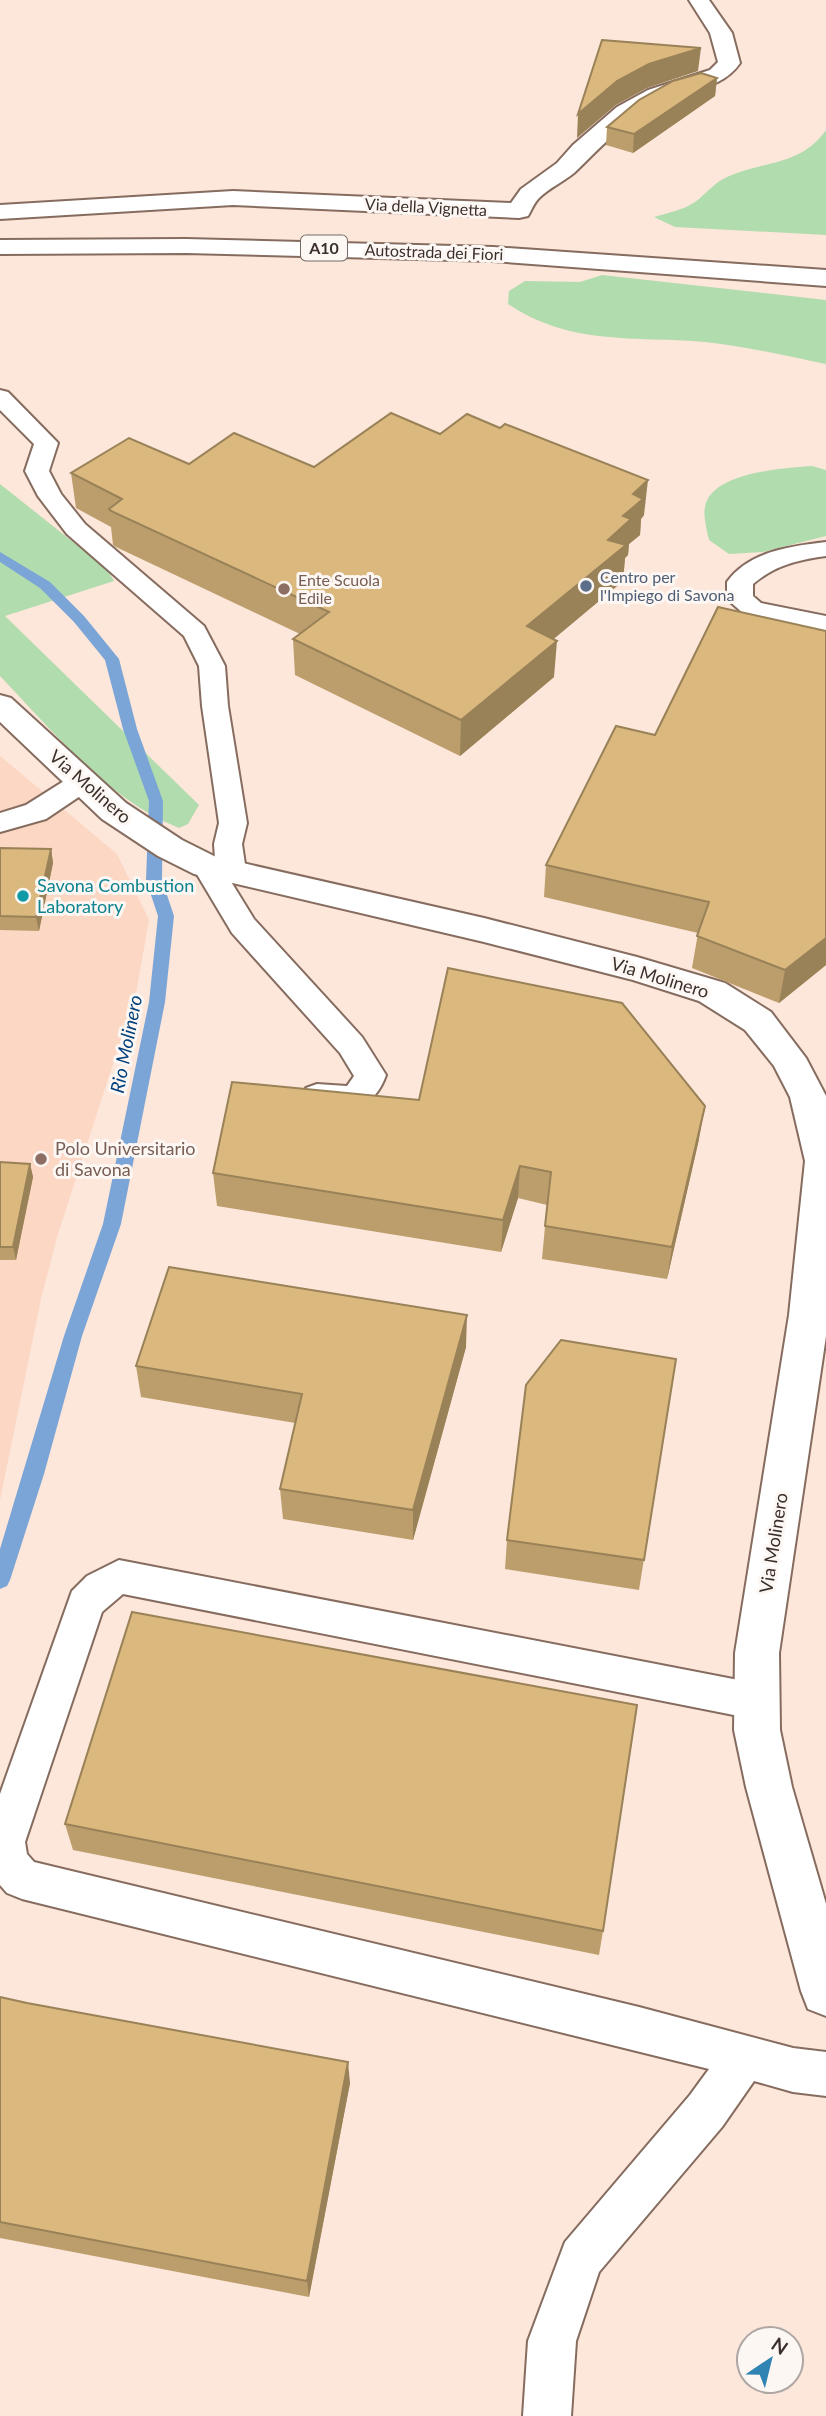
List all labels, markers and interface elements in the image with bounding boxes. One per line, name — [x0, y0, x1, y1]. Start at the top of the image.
street label: Via della Vignetta — [364, 194, 488, 219]
road number: A10 — [301, 236, 347, 260]
street label: Autostrada dei Fiori — [364, 240, 504, 263]
place label: Centro per l'Impiego di Savona — [600, 567, 734, 604]
place label: Ente Scuola Edile — [298, 570, 380, 607]
marker: Centro per l'Impiego di Savona — [578, 578, 594, 594]
marker: Ente Scuola Edile — [276, 581, 292, 597]
street label: Via Molinero — [45, 745, 136, 828]
place label: Savona Combustion Laboratory — [37, 874, 194, 917]
marker: Savona Combustion Laboratory — [15, 888, 31, 904]
street label: Via Molinero — [609, 952, 712, 1002]
water label: Rio Molinero — [105, 993, 146, 1095]
place label: Polo Universitario di Savona — [55, 1137, 196, 1180]
marker: Polo Universitario di Savona — [33, 1151, 49, 1167]
street label: Via Molinero — [754, 1491, 792, 1595]
north arrow — [735, 2325, 805, 2395]
text: N — [767, 2332, 793, 2359]

